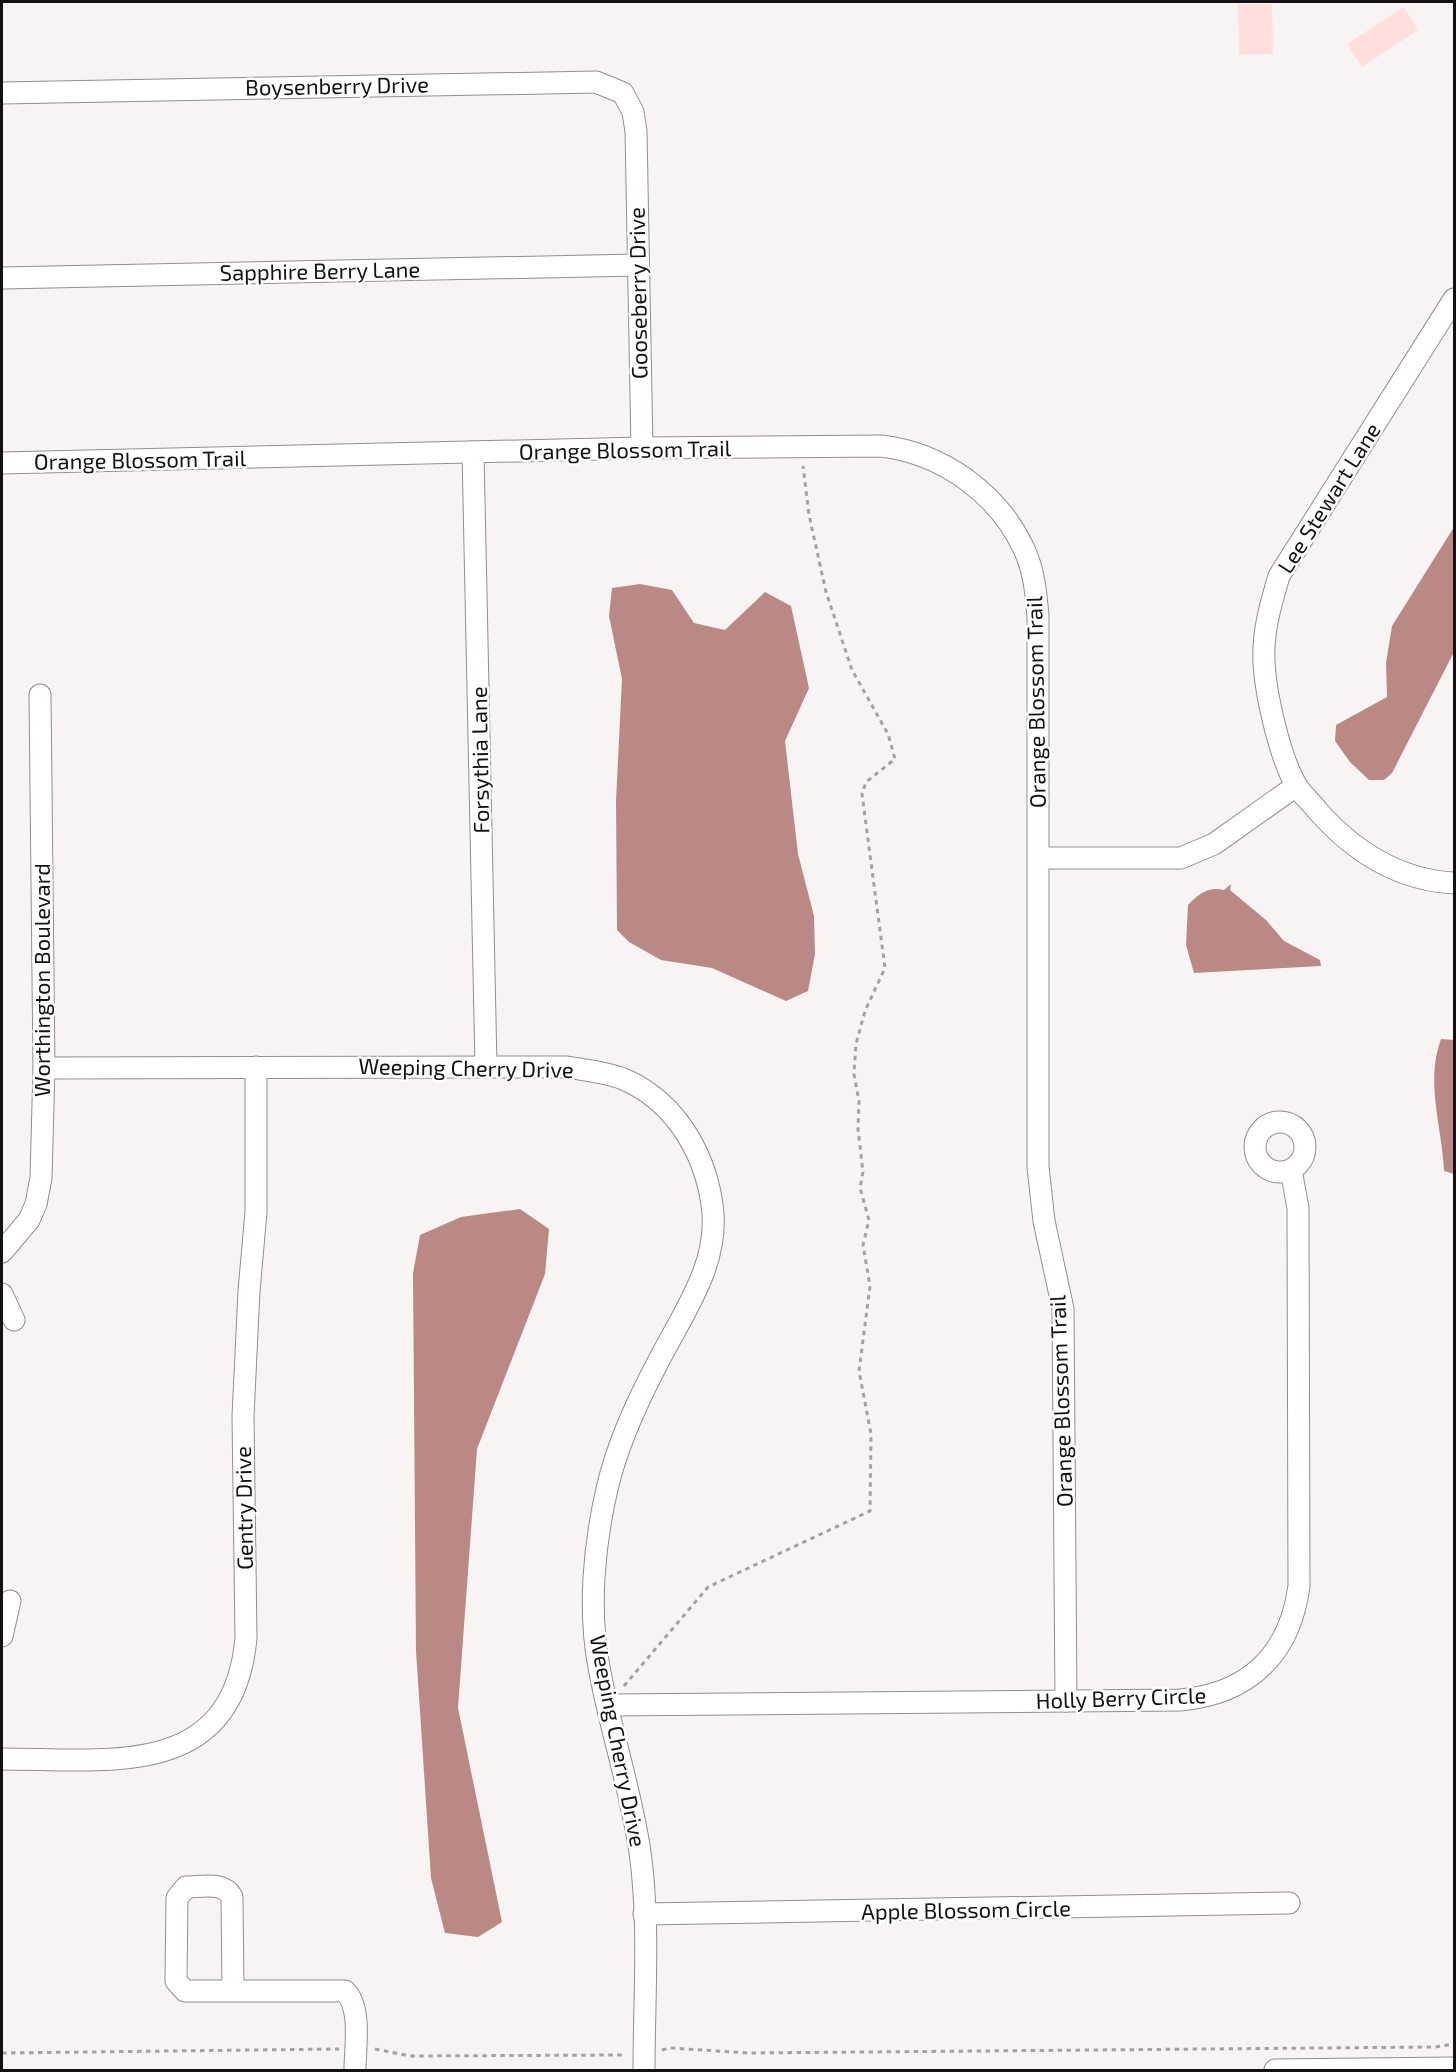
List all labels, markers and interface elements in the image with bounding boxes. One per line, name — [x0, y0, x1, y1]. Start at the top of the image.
street label: Boysenberry Drive — [245, 70, 429, 100]
street label: Gooseberry Drive — [623, 207, 651, 379]
street label: Sapphire Berry Lane — [219, 255, 420, 285]
street label: Lee Stewart Lane — [1271, 417, 1385, 577]
street label: Orange Blossom Trail — [519, 434, 732, 464]
street label: Orange Blossom Trail — [34, 444, 247, 474]
street label: Orange Blossom Trail — [1020, 595, 1050, 808]
street label: Forsythia Lane — [465, 686, 493, 834]
street label: Worthington Boulevard — [28, 863, 54, 1097]
street label: Weeping Cherry Drive — [358, 1052, 574, 1082]
street label: Orange Blossom Trail — [1043, 1294, 1077, 1507]
street label: Gentry Drive — [229, 1446, 257, 1570]
street label: Weeping Cherry Drive — [586, 1633, 652, 1849]
street label: Holly Berry Circle — [1035, 1681, 1207, 1713]
street label: Apple Blossom Circle — [861, 1894, 1071, 1924]

